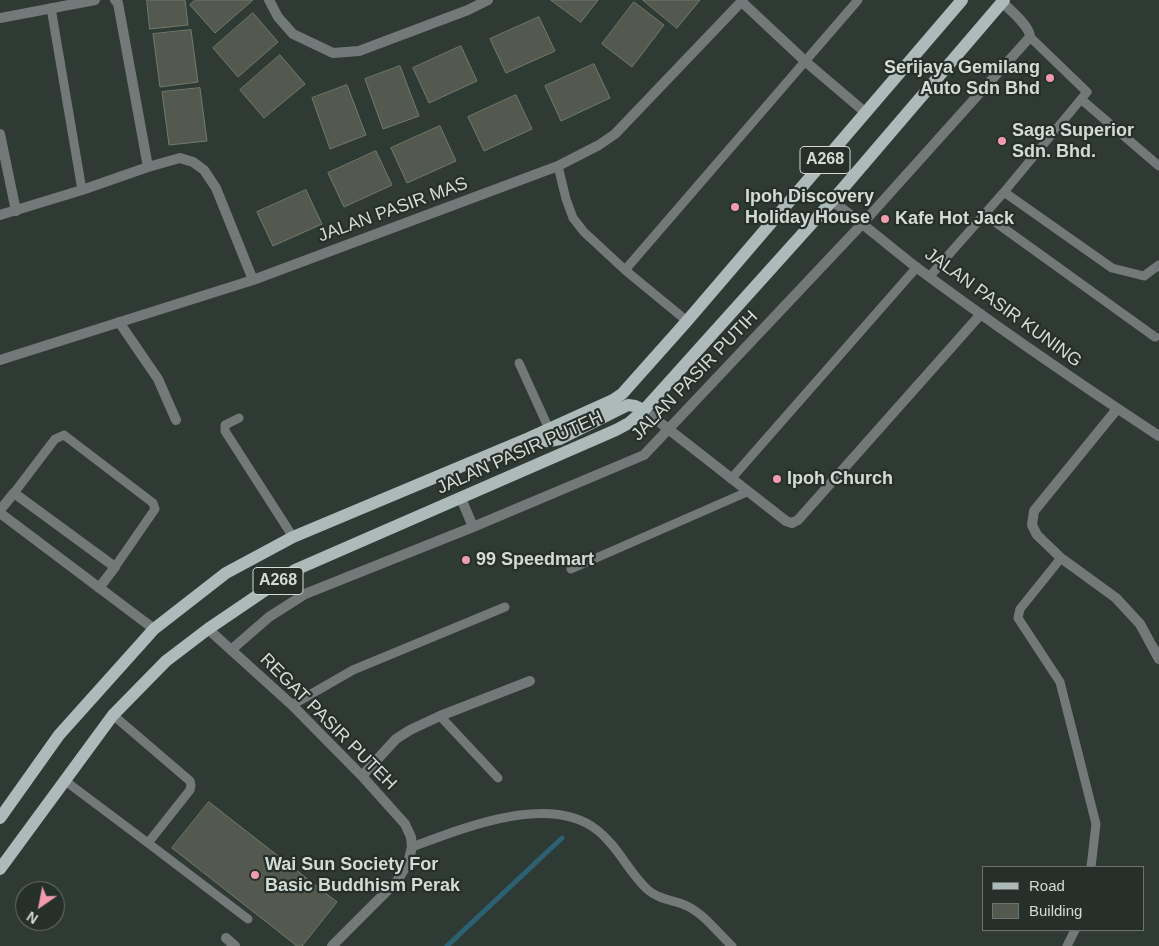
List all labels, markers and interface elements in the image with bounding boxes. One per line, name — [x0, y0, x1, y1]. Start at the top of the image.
place label: Serijaya Gemilang Auto Sdn Bhd — [884, 57, 1040, 100]
marker: Serijaya Gemilang Auto Sdn Bhd — [1044, 72, 1056, 84]
place label: Saga Superior Sdn. Bhd. — [1012, 120, 1134, 162]
marker: Saga Superior Sdn. Bhd. — [996, 135, 1008, 147]
road number: A268 — [800, 146, 850, 174]
street label: JALAN PASIR MAS — [315, 173, 471, 247]
place label: Ipoh Discovery Holiday House — [745, 186, 874, 228]
marker: Ipoh Discovery Holiday House — [729, 201, 741, 213]
place label: Kafe Hot Jack — [895, 208, 1014, 230]
marker: Kafe Hot Jack — [879, 213, 891, 225]
street label: JALAN PASIR KUNING — [920, 244, 1086, 372]
street label: JALAN PASIR PUTIH — [627, 306, 763, 446]
street label: JALAN PASIR PUTEH — [434, 407, 606, 499]
place label: Ipoh Church — [787, 468, 893, 490]
marker: Ipoh Church — [771, 473, 783, 485]
place label: 99 Speedmart — [476, 549, 594, 571]
marker: 99 Speedmart — [460, 554, 472, 566]
road number: A268 — [253, 568, 303, 594]
street label: REGAT PASIR PUTEH — [255, 649, 401, 795]
place label: Wai Sun Society For Basic Buddhism Perak — [265, 854, 460, 896]
legend — [982, 866, 1144, 931]
marker: Wai Sun Society For Basic Buddhism Perak — [249, 869, 261, 881]
text: Road — [1029, 877, 1065, 894]
north arrow — [15, 881, 65, 931]
text: Building — [1029, 902, 1082, 919]
text: N — [24, 908, 41, 927]

